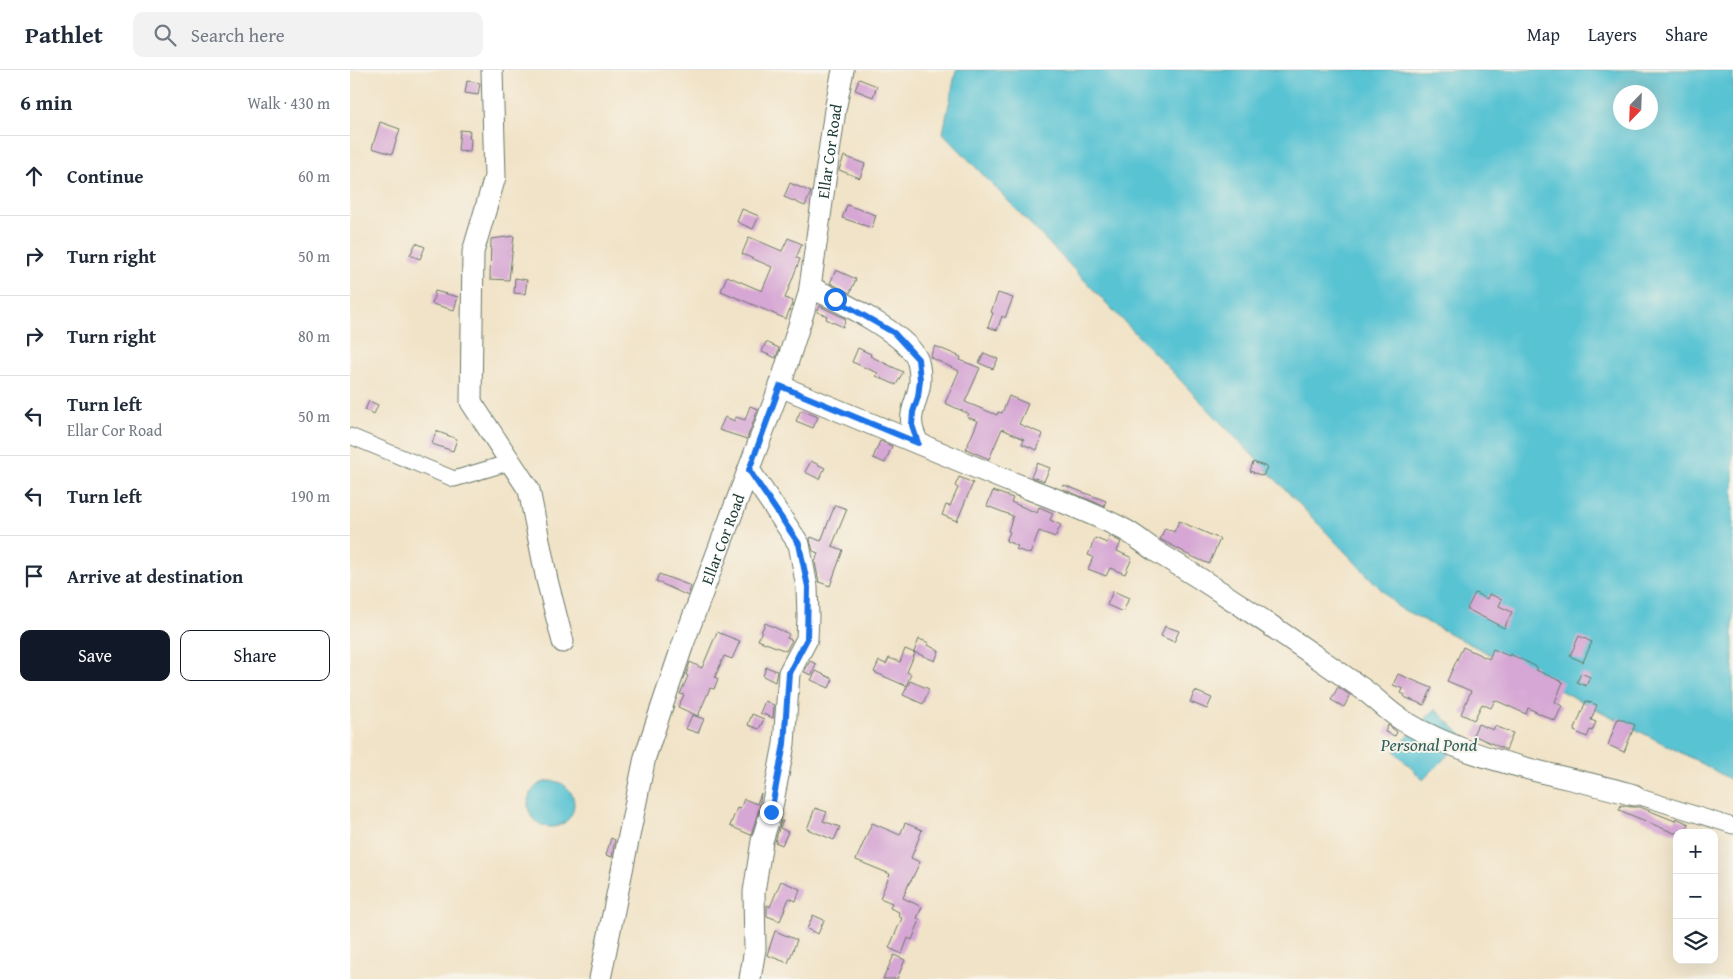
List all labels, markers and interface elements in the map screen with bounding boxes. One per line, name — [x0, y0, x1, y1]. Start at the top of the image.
search box — [133, 12, 483, 57]
text: Pathlet — [25, 17, 103, 52]
icon: search — [151, 21, 179, 49]
text: Search here — [191, 21, 285, 49]
text: Map — [1527, 21, 1560, 48]
text: Layers — [1588, 21, 1637, 48]
text: Share — [1665, 21, 1708, 48]
north arrow — [1613, 85, 1658, 130]
text: 6 min — [20, 87, 72, 118]
text: Walk · 430 m — [247, 91, 330, 115]
street label: Ellar Cor Road — [811, 101, 848, 200]
icon: ahead — [20, 162, 48, 190]
text: Continue — [67, 162, 144, 190]
text: 60 m — [298, 164, 330, 188]
icon: right — [20, 242, 48, 270]
text: Turn right — [67, 242, 156, 270]
text: 50 m — [298, 244, 330, 268]
route start — [824, 288, 847, 311]
icon: right — [20, 322, 48, 350]
text: Turn right — [67, 322, 156, 350]
text: 80 m — [298, 324, 330, 348]
text: Turn left — [67, 390, 142, 418]
icon: left — [20, 402, 48, 430]
text: 50 m — [298, 404, 330, 428]
text: Ellar Cor Road — [67, 418, 162, 442]
icon: left — [20, 482, 48, 510]
text: Turn left — [67, 482, 142, 510]
text: 190 m — [290, 484, 330, 508]
street label: Ellar Cor Road — [695, 490, 751, 588]
icon: arrive — [20, 562, 48, 590]
text: Arrive at destination — [67, 562, 243, 590]
button: Save — [20, 630, 170, 681]
button: Share — [180, 630, 330, 681]
water label: Personal Pond — [1380, 731, 1478, 758]
route end — [760, 801, 783, 824]
map controls — [1673, 829, 1718, 964]
button: + — [1673, 829, 1718, 874]
button: − — [1673, 874, 1718, 919]
button: layers — [1673, 919, 1718, 964]

